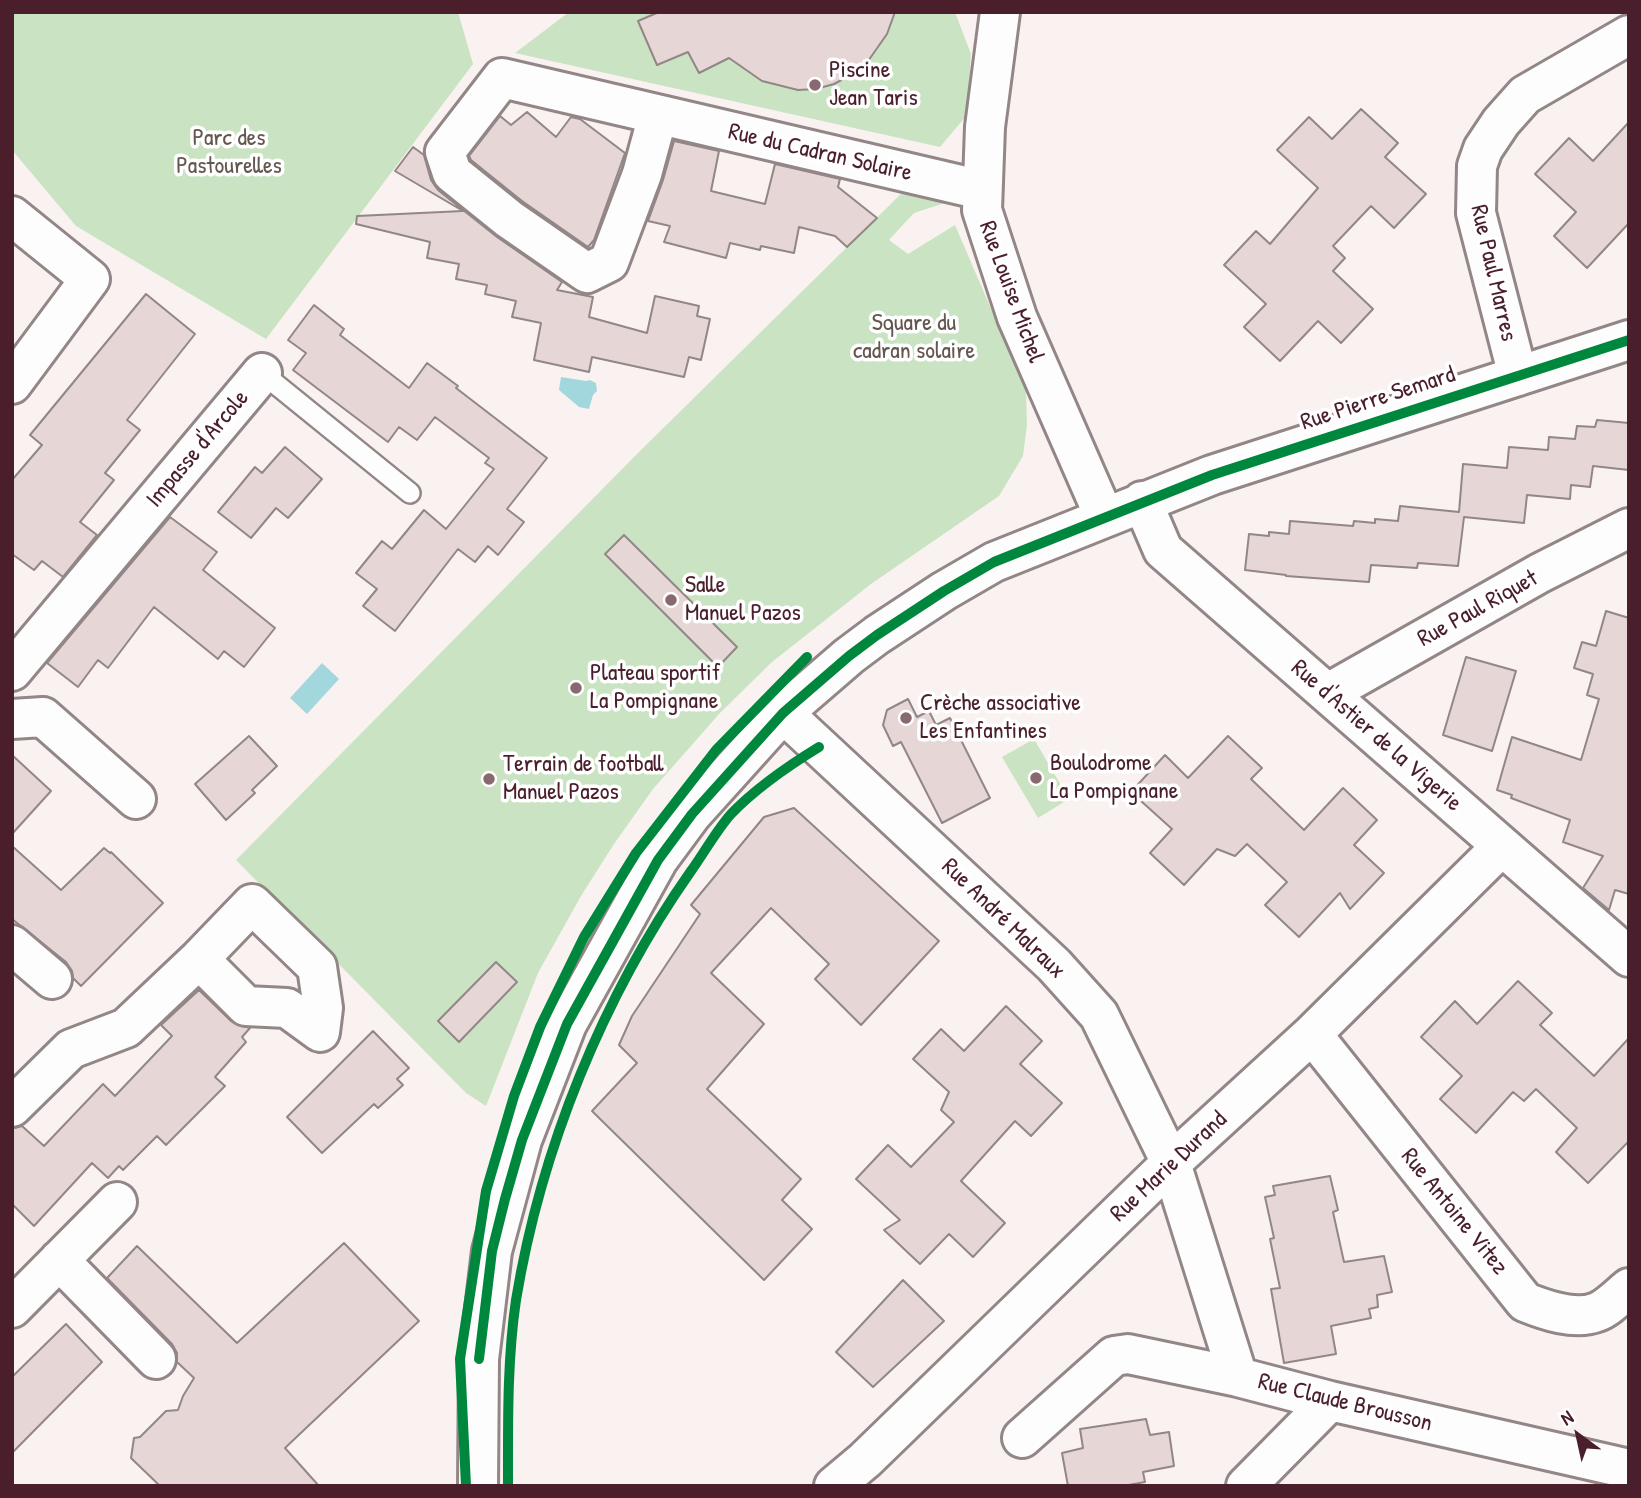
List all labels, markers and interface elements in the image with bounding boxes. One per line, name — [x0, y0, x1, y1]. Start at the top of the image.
place label: Piscine Jean Taris — [829, 57, 918, 113]
marker: Piscine Jean Taris — [807, 77, 823, 93]
street label: Rue du Cadran Solaire — [725, 118, 915, 188]
park label: Parc des Pastourelles — [176, 125, 282, 181]
street label: Rue Paul Marres — [1463, 202, 1523, 344]
street label: Rue Louise Michel — [972, 217, 1050, 367]
park label: Square du cadran solaire — [853, 310, 975, 366]
street label: Rue Pierre Semard — [1297, 361, 1459, 437]
street label: Impasse d'Arcole — [141, 384, 255, 514]
street label: Rue Paul Riquet — [1413, 564, 1543, 654]
place label: Salle Manuel Pazos — [685, 572, 801, 628]
marker: Salle Manuel Pazos — [663, 592, 679, 608]
street label: Rue d'Astier de la Vigerie — [1285, 654, 1467, 818]
place label: Plateau sportif La Pompignane — [590, 660, 720, 716]
marker: Plateau sportif La Pompignane — [568, 680, 584, 696]
place label: Crèche associative Les Enfantines — [920, 690, 1081, 746]
marker: Crèche associative Les Enfantines — [898, 710, 914, 726]
place label: Boulodrome La Pompignane — [1050, 750, 1178, 806]
place label: Terrain de football Manuel Pazos — [503, 751, 664, 807]
marker: Boulodrome La Pompignane — [1028, 770, 1044, 786]
marker: Terrain de football Manuel Pazos — [481, 771, 497, 787]
street label: Rue André Malraux — [935, 853, 1071, 985]
street label: Rue Marie Durand — [1105, 1106, 1233, 1228]
street label: Rue Antoine Vitez — [1394, 1143, 1514, 1281]
street label: Rue Claude Brousson — [1255, 1367, 1435, 1439]
north arrow — [1543, 1400, 1613, 1470]
text: N — [1555, 1404, 1578, 1431]

